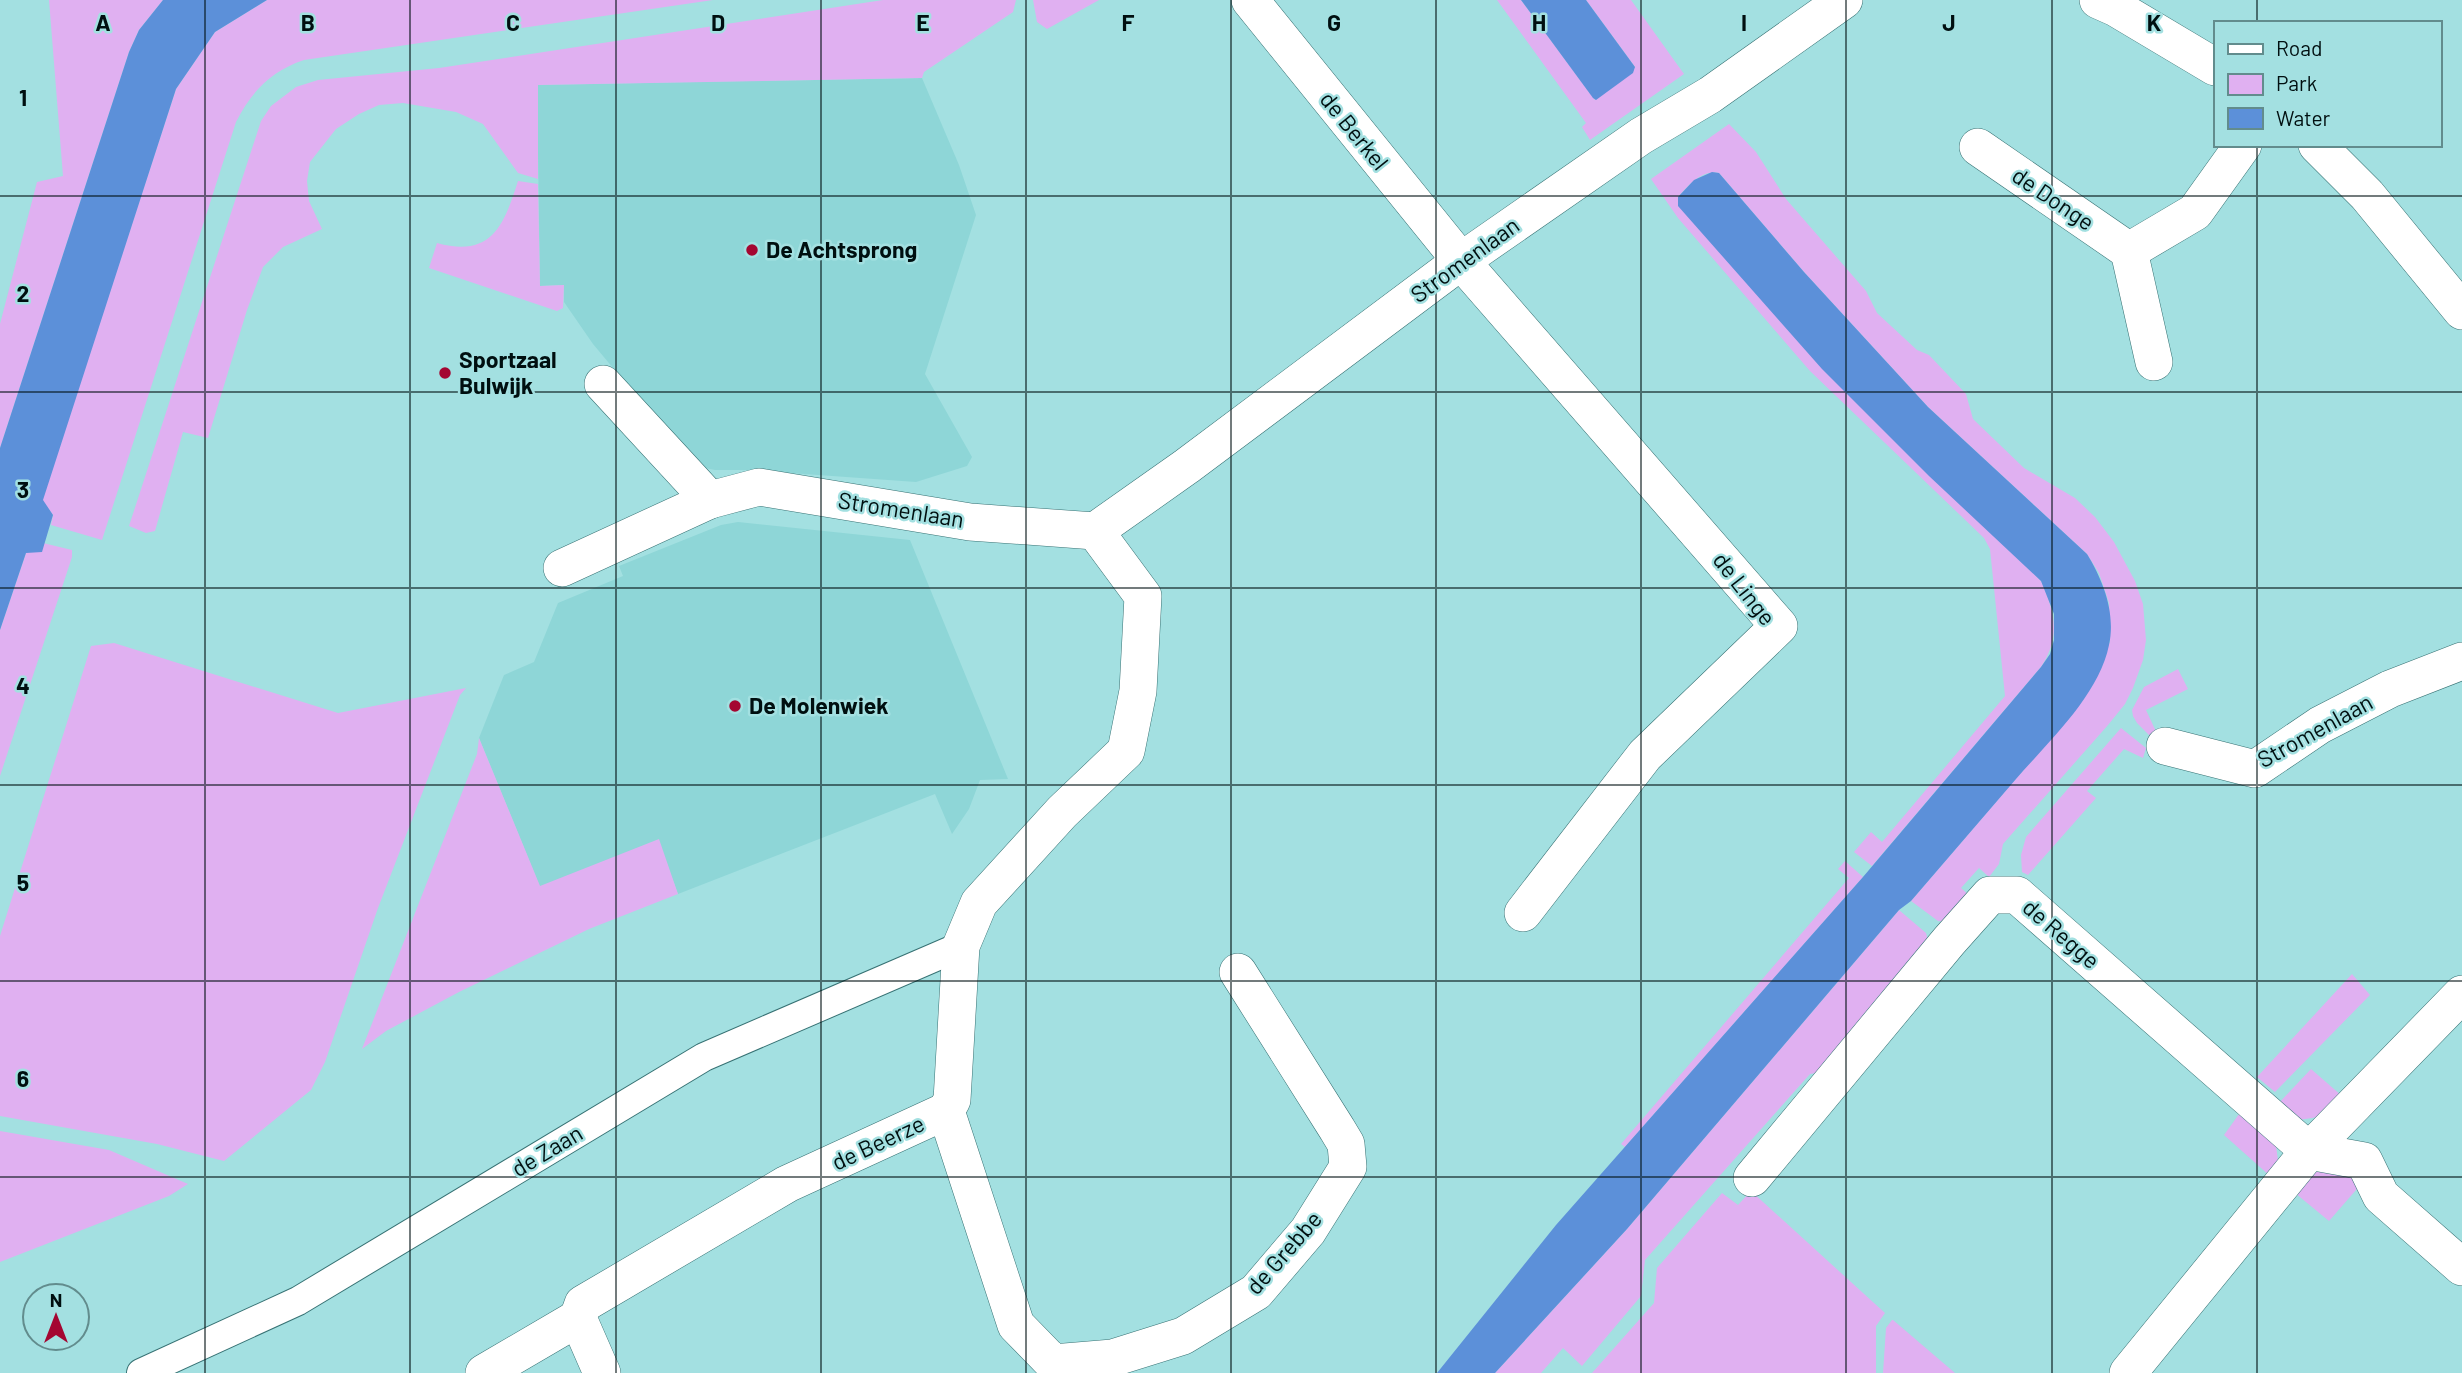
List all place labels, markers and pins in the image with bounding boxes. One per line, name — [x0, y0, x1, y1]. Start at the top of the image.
place label: De Achtsprong — [766, 235, 917, 263]
marker: De Achtsprong — [744, 242, 760, 258]
place label: Sportzaal Bulwijk — [459, 345, 557, 399]
marker: Sportzaal Bulwijk — [437, 365, 453, 381]
place label: De Molenwiek — [749, 691, 889, 719]
marker: De Molenwiek — [727, 698, 743, 714]

